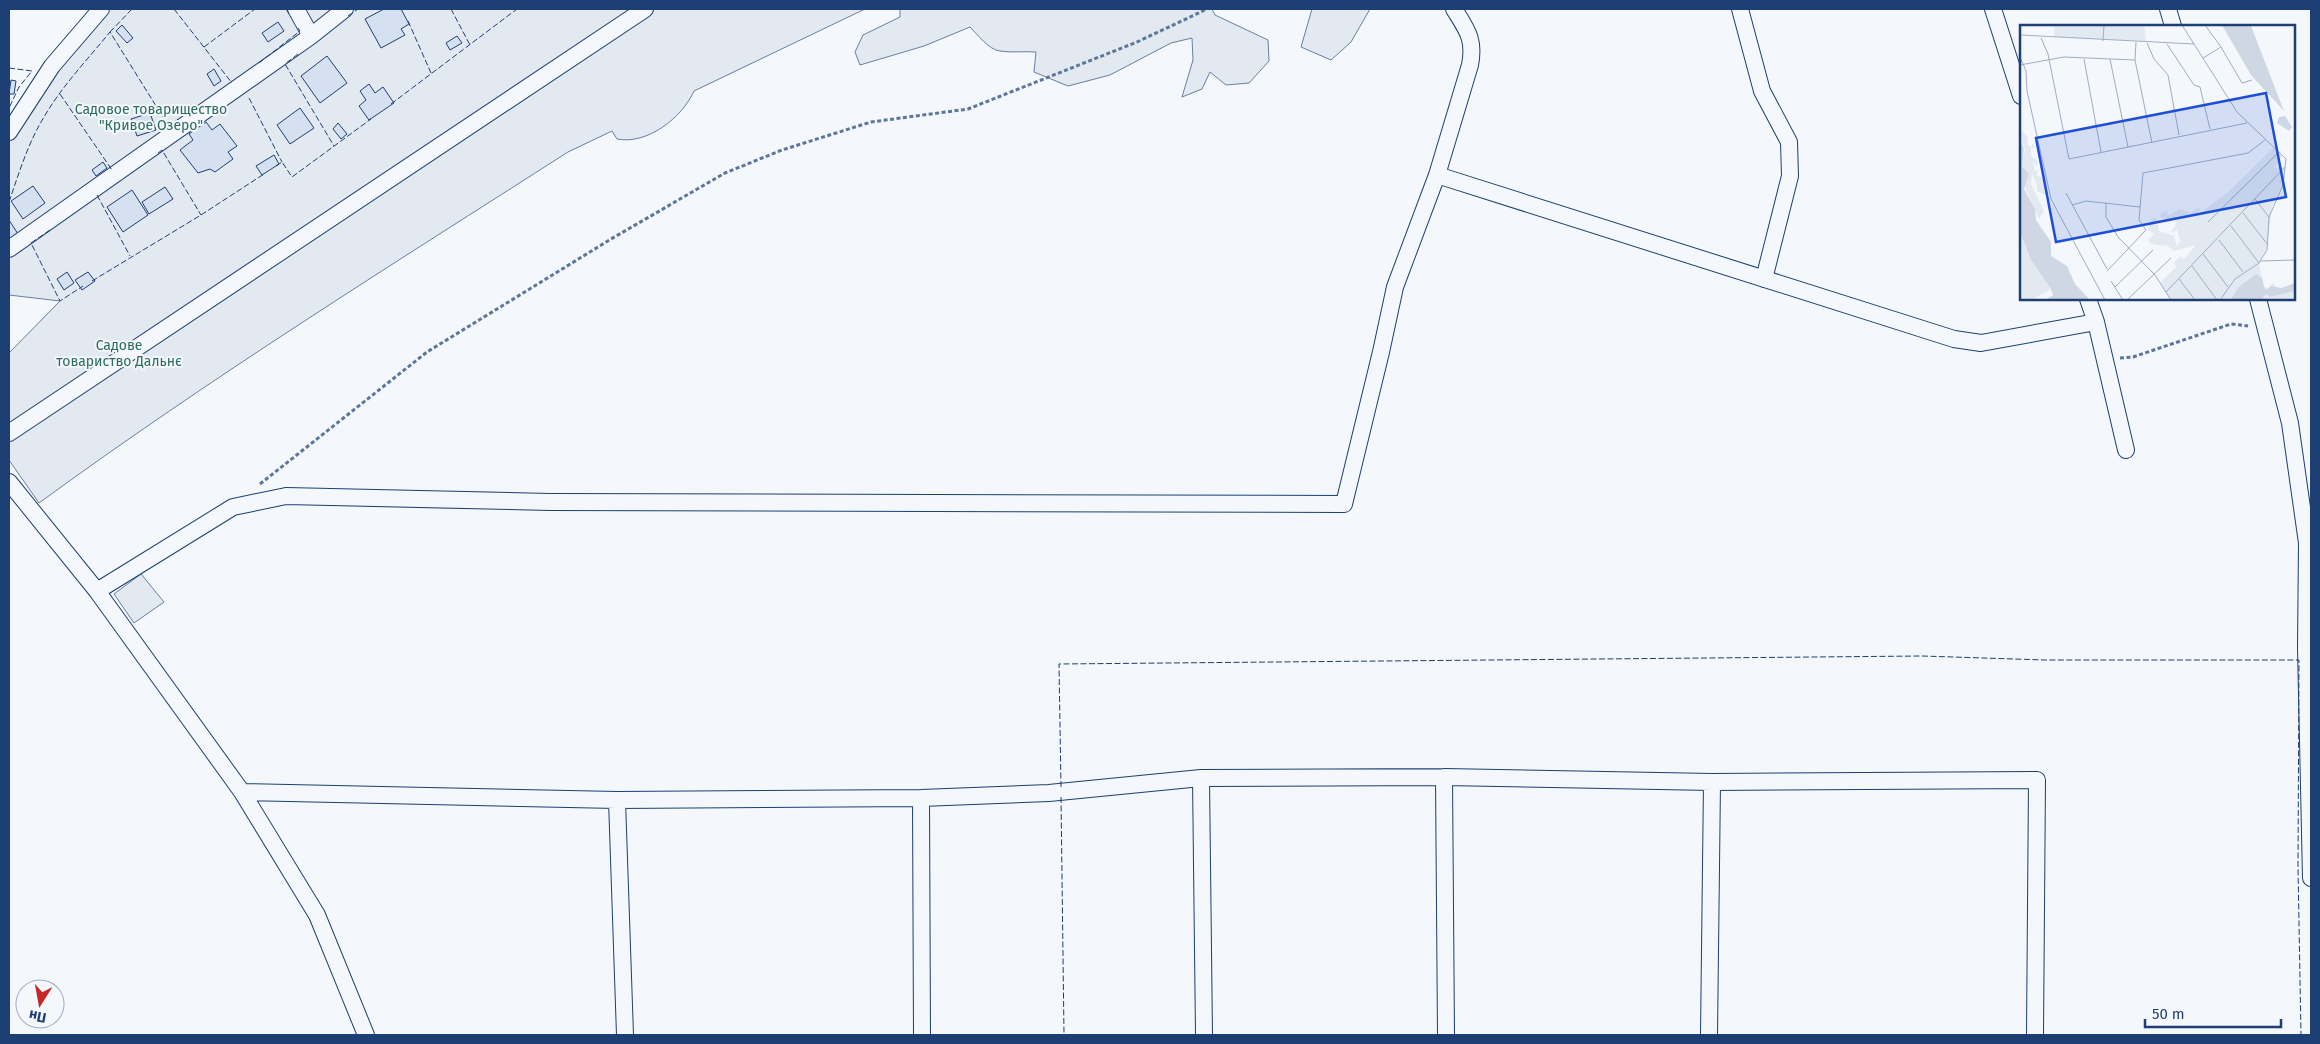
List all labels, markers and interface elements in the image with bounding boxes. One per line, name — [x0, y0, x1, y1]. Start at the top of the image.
inset map — [2020, 25, 2295, 300]
park label: Садовое товарищество "Кривое Озеро" — [75, 101, 227, 134]
park label: Садове товариство Дальнє — [56, 337, 182, 370]
north arrow — [15, 979, 65, 1029]
scale bar — [2145, 996, 2281, 1028]
text: 50 m — [2152, 1005, 2185, 1023]
text: Пн — [27, 1006, 48, 1026]

